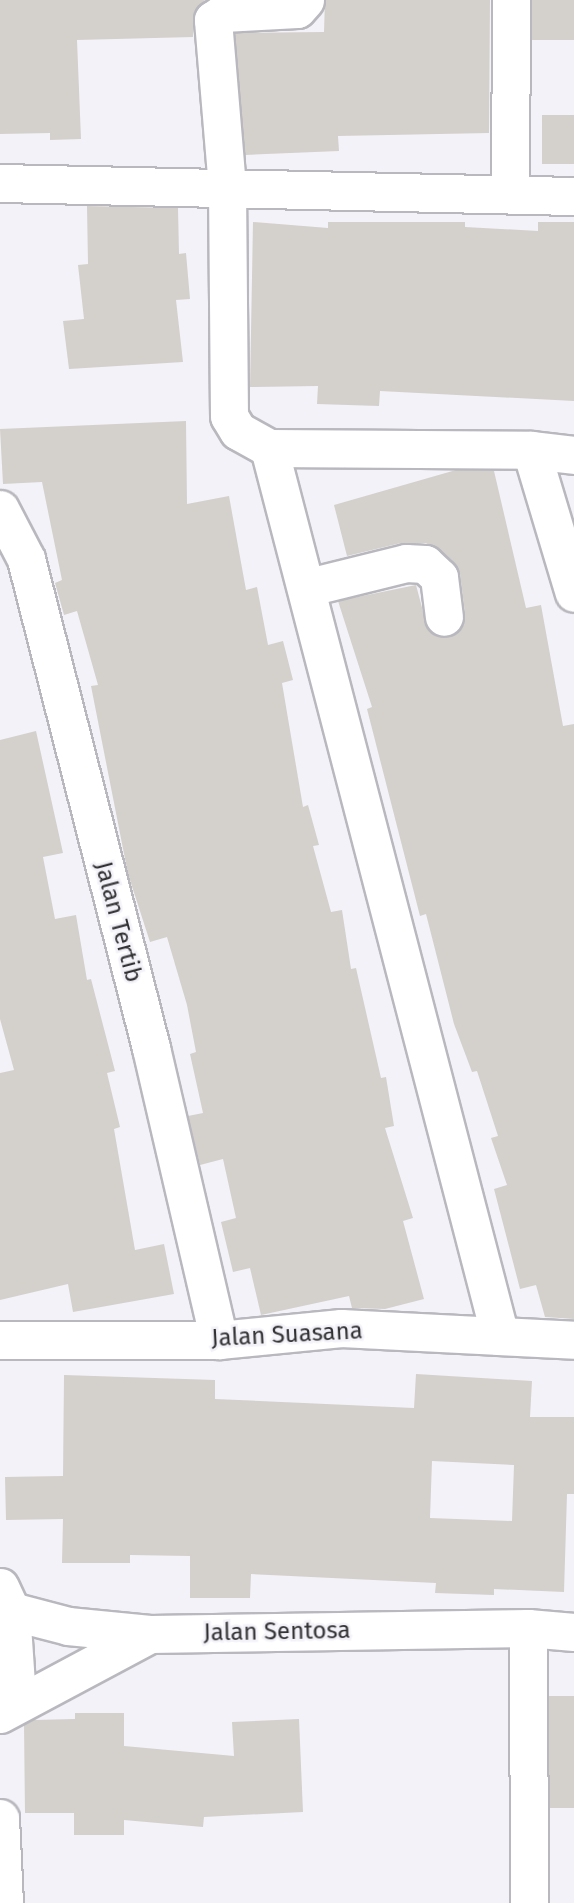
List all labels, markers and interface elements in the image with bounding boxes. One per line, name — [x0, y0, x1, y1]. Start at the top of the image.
street label: Jalan Tertib — [88, 859, 148, 985]
street label: Jalan Suasana — [211, 1317, 363, 1353]
street label: Jalan Sentosa — [203, 1616, 351, 1648]

